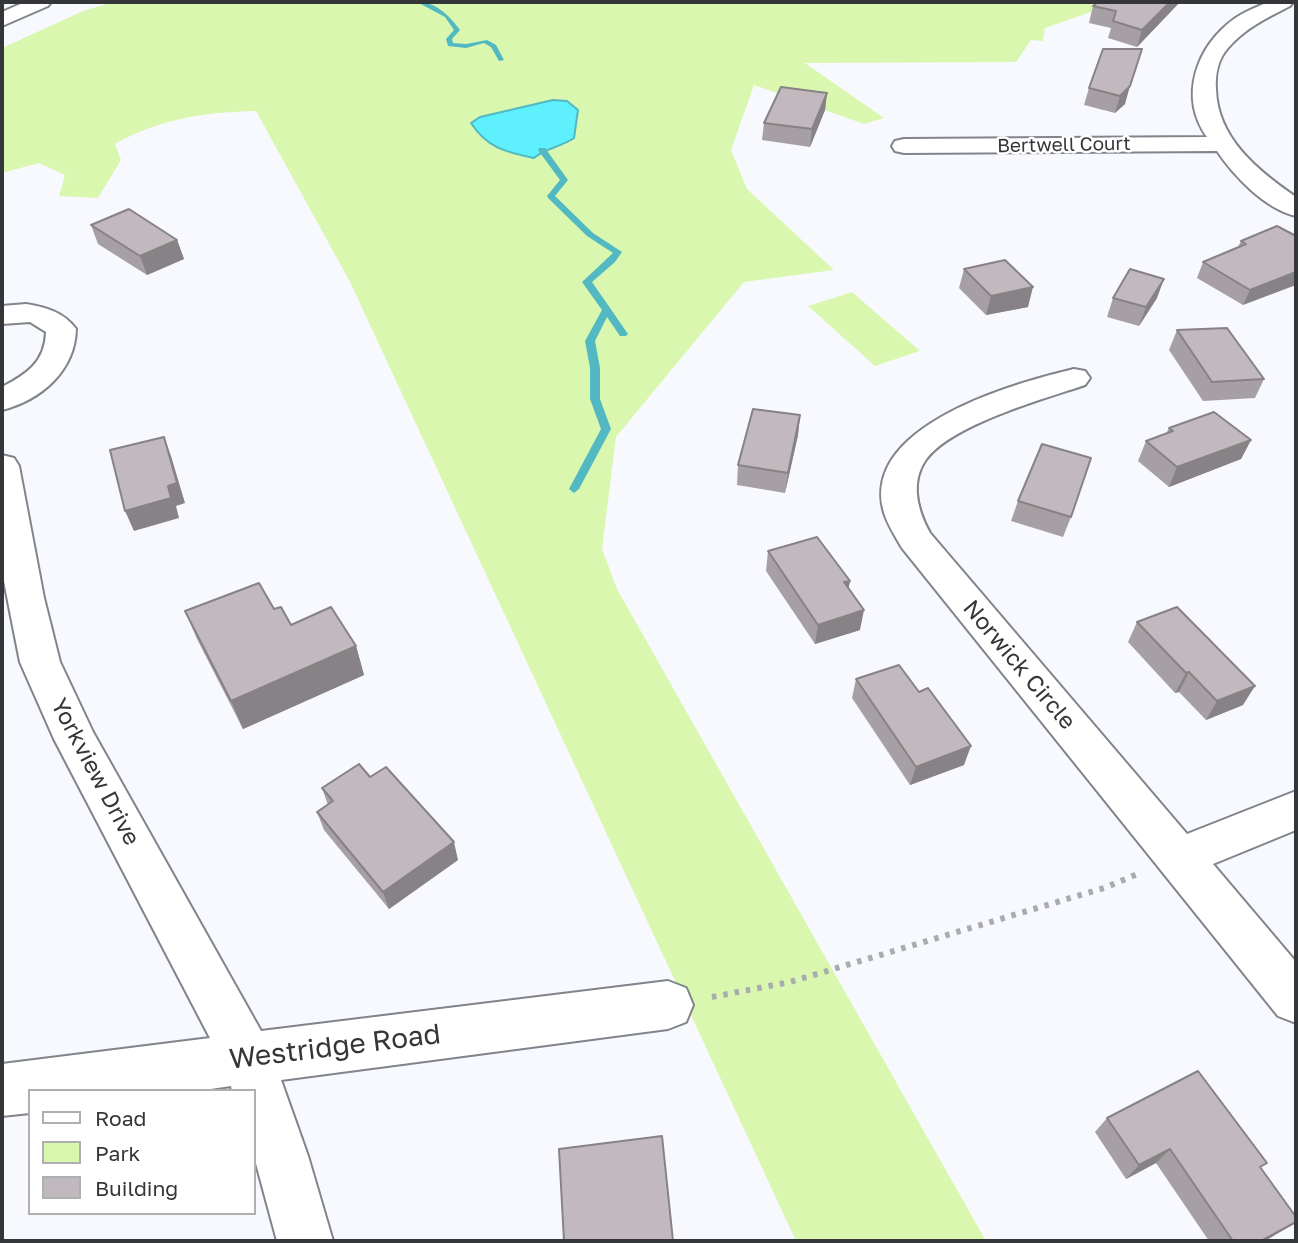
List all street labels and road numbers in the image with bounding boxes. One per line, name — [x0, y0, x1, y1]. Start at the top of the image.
street label: Bertwell Court — [997, 132, 1131, 158]
street label: Norwick Circle — [957, 595, 1081, 735]
street label: Yorkview Drive — [45, 694, 145, 850]
street label: Westridge Road — [227, 1017, 443, 1077]

